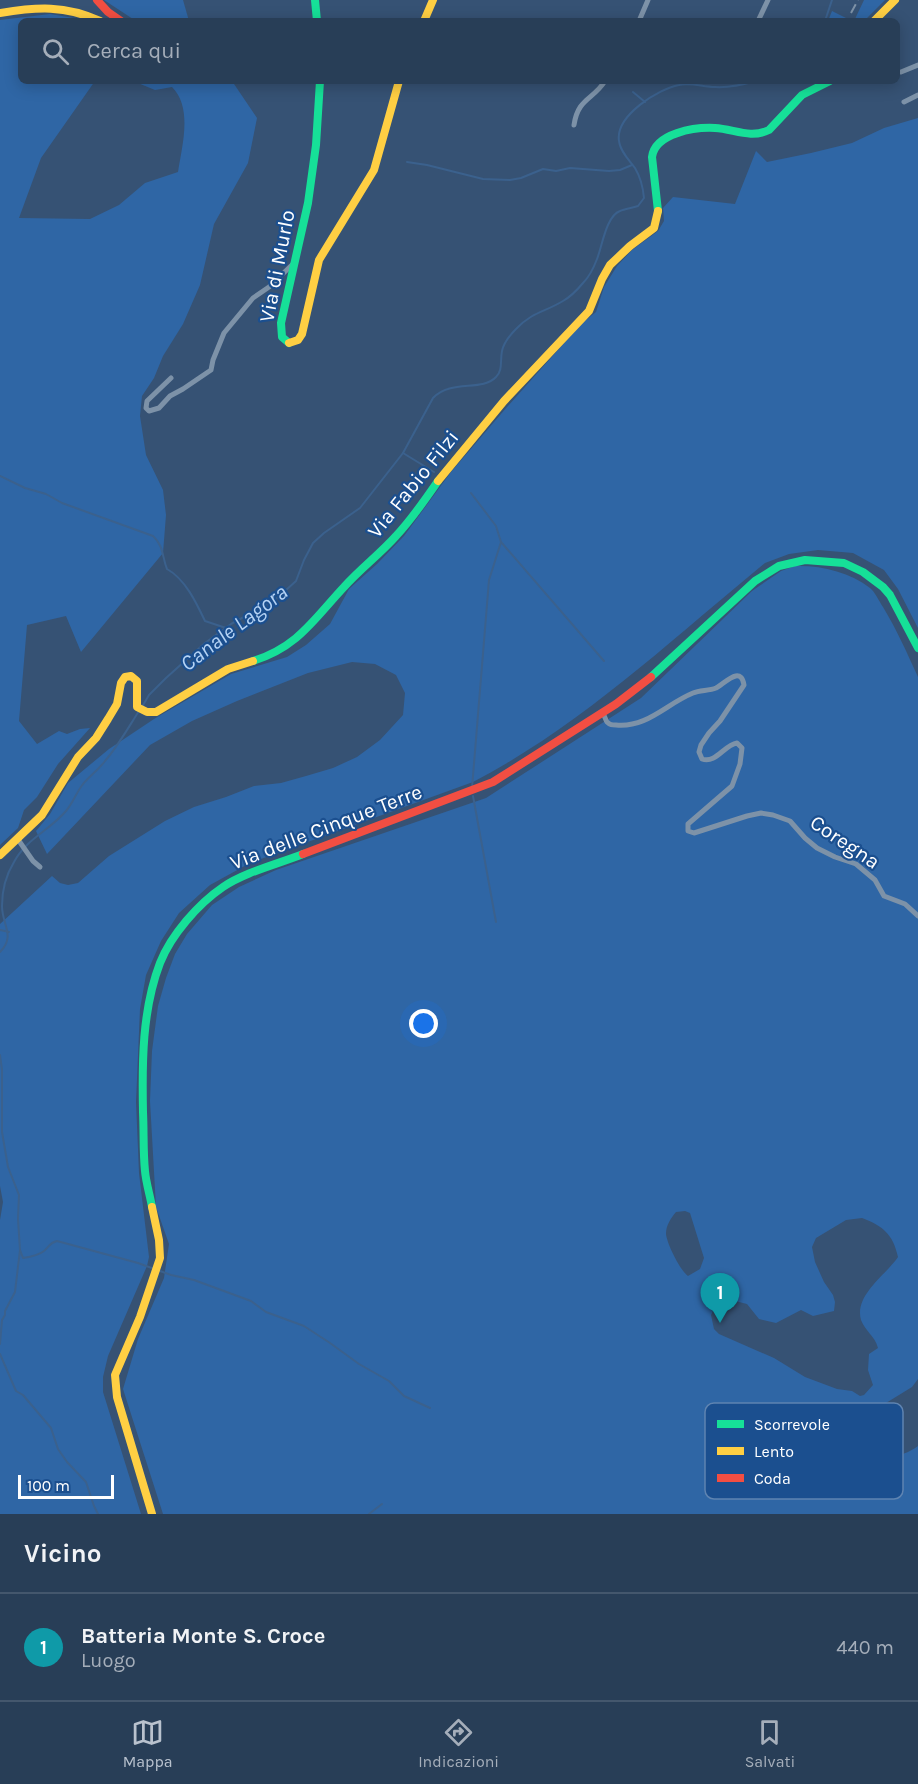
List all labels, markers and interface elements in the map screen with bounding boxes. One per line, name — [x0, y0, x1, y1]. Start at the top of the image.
search box — [18, 18, 900, 84]
icon: search — [39, 35, 72, 68]
text: Cerca qui — [87, 38, 181, 64]
street label: Via di Murlo — [254, 208, 300, 324]
street label: Via Fabio Filzi — [362, 425, 464, 543]
water label: Canale Lagora — [175, 579, 293, 677]
street label: Via delle Cinque Terre — [227, 779, 425, 875]
street label: Coregna — [806, 810, 884, 874]
your location — [409, 1009, 438, 1038]
pin: 1 — [700, 1274, 740, 1323]
legend — [705, 1403, 903, 1499]
text: Scorrevole — [754, 1415, 830, 1434]
text: Lento — [754, 1442, 794, 1461]
text: Coda — [754, 1469, 791, 1488]
scale bar — [18, 1472, 114, 1500]
text: 100 m — [27, 1476, 70, 1495]
text: Vicino — [24, 1538, 101, 1569]
text: Batteria Monte S. Croce — [81, 1623, 325, 1649]
text: 1 — [40, 1636, 47, 1659]
text: 440 m — [836, 1636, 894, 1659]
text: Luogo — [81, 1649, 136, 1672]
tab: Mappa — [123, 1716, 173, 1771]
tab: Indicazioni — [418, 1716, 499, 1771]
tab: Salvati — [745, 1716, 795, 1771]

